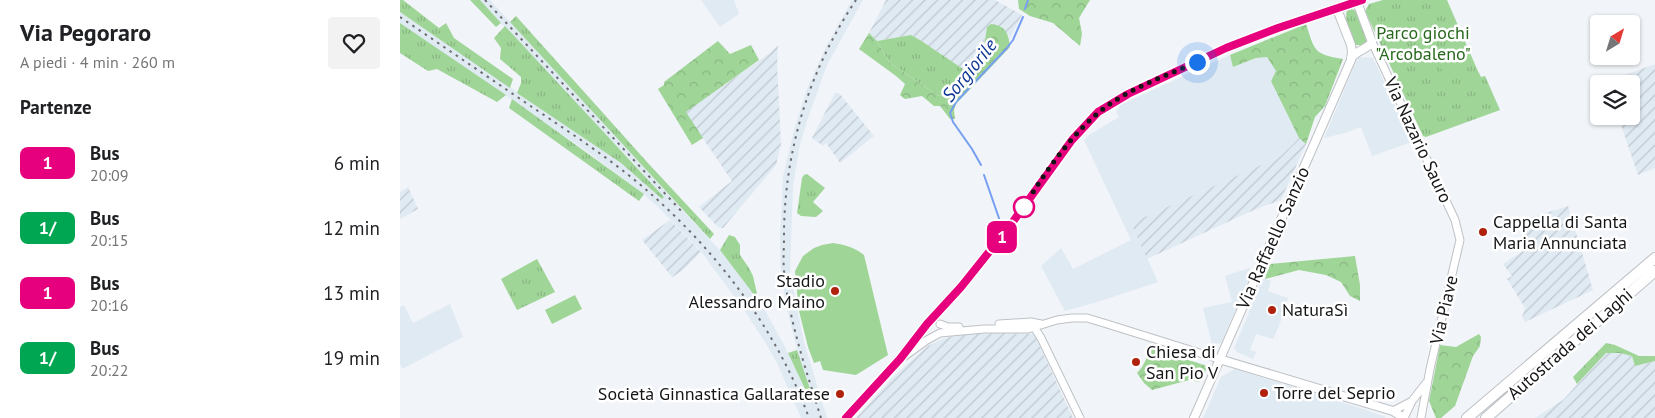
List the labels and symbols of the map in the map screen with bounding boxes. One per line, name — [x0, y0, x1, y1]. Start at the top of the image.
north arrow — [1590, 15, 1640, 65]
park label: Parco giochi "Arcobaleno" — [1375, 21, 1471, 65]
water label: Sorgiorile — [936, 33, 1002, 106]
your location — [1185, 50, 1210, 75]
street label: Via Nazario Sauro — [1379, 72, 1458, 206]
street label: Via Raffaello Sanzio — [1230, 163, 1314, 314]
unlabelled marker — [1013, 196, 1035, 218]
place label: Cappella di Santa Maria Annunciata — [1493, 210, 1627, 254]
line badge: 1 — [986, 221, 1018, 253]
marker: Cappella di Santa Maria Annunciata — [1477, 226, 1489, 238]
place label: Stadio Alessandro Maino — [688, 269, 825, 313]
street label: Via Piave — [1424, 273, 1463, 348]
street label: Autostrada dei Laghi — [1502, 283, 1637, 404]
marker: Stadio Alessandro Maino — [829, 285, 841, 297]
place label: NaturaSì — [1282, 298, 1348, 321]
marker: NaturaSì — [1266, 304, 1278, 316]
place label: Chiesa di San Pio V — [1146, 340, 1219, 384]
marker: Chiesa di San Pio V — [1130, 356, 1142, 368]
place label: Torre del Seprio — [1274, 381, 1395, 404]
place label: Società Ginnastica Gallaratese — [598, 382, 830, 405]
marker: Torre del Seprio — [1258, 387, 1270, 399]
marker: Società Ginnastica Gallaratese — [834, 388, 846, 400]

